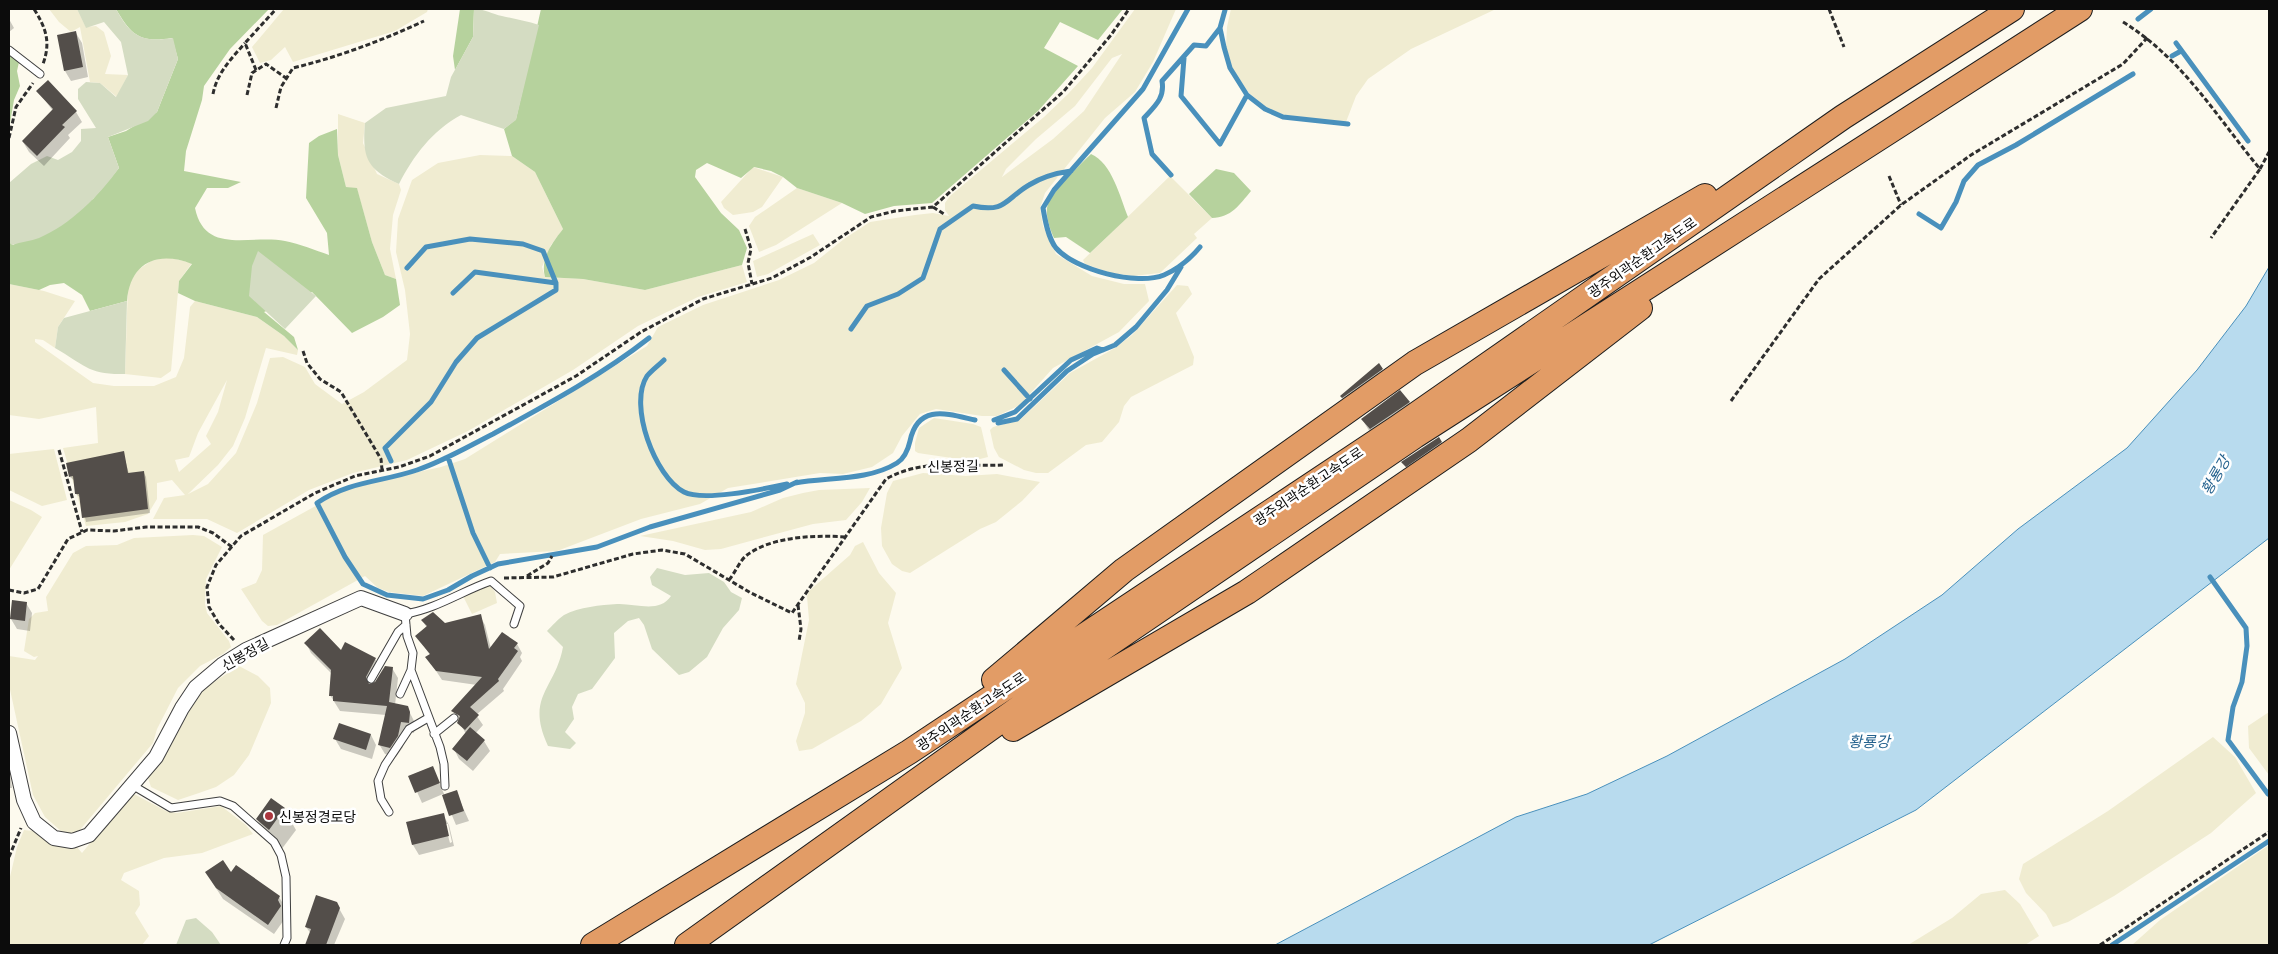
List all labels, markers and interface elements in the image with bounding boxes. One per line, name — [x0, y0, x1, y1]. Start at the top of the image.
street label: 광주외곽순환고속도로 — [1584, 212, 1700, 302]
street label: 광주외곽순환고속도로 — [1249, 442, 1367, 530]
water label: 황룡강 — [2196, 450, 2235, 498]
street label: 신봉정길 — [927, 456, 979, 476]
street label: 신봉정길 — [218, 633, 272, 675]
street label: 광주외곽순환고속도로 — [912, 667, 1030, 755]
water label: 황룡강 — [1848, 731, 1892, 751]
place label: 신봉정경로당 — [279, 807, 356, 826]
marker: 신봉정경로당 — [263, 810, 275, 822]

